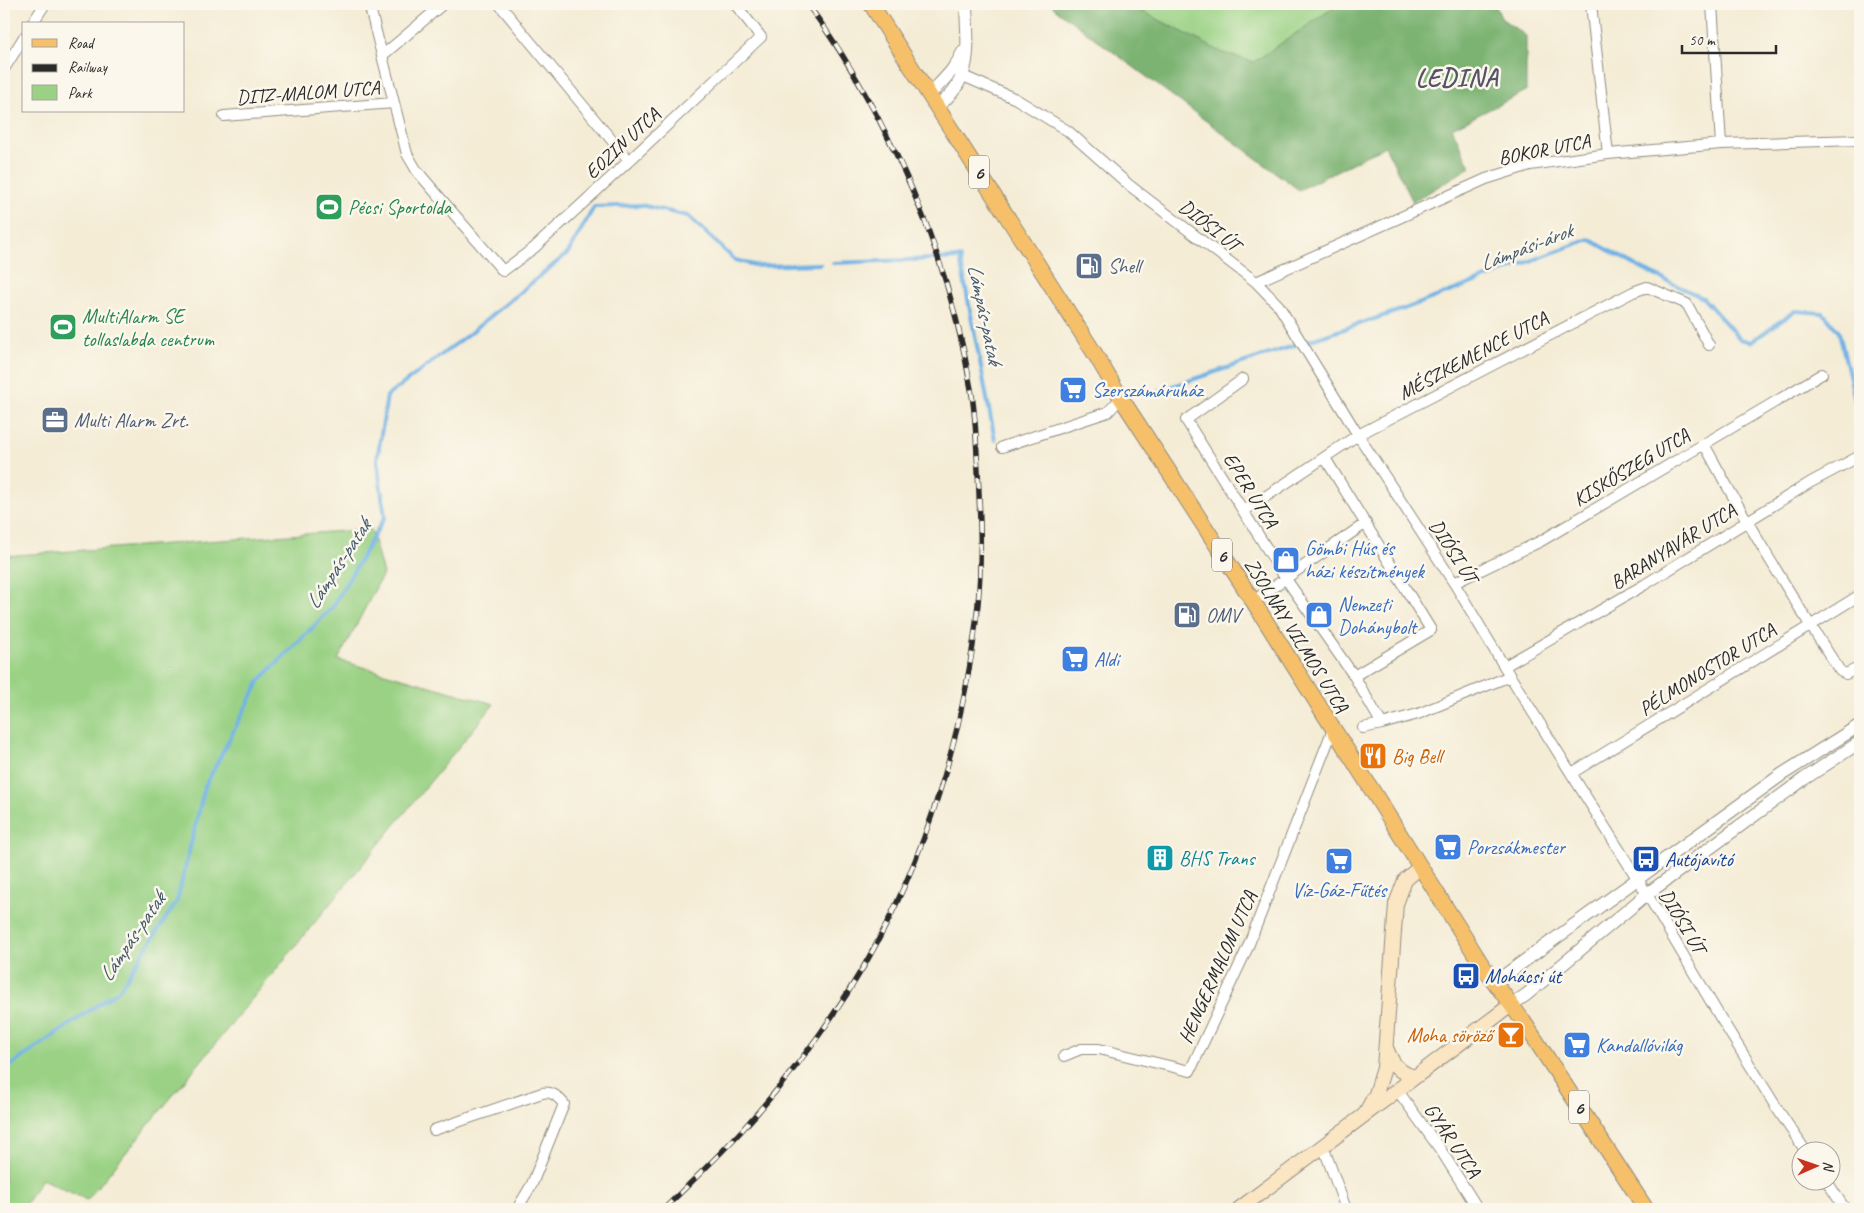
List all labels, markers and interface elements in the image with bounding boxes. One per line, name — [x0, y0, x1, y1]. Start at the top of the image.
legend — [22, 22, 185, 112]
scale bar — [1682, 22, 1775, 54]
text: 50 m — [1689, 31, 1716, 50]
text: Road — [68, 34, 95, 53]
text: Railway — [68, 58, 109, 77]
district label: LEDINA — [1416, 62, 1500, 94]
street label: DITZ-MALOM UTCA — [236, 75, 381, 110]
text: Park — [68, 84, 93, 103]
street label: EOZIN UTCA — [580, 102, 666, 184]
street label: BOKOR UTCA — [1496, 128, 1593, 171]
road number: 6 — [969, 156, 989, 188]
sports icon: Pécsi Sportolda — [314, 192, 344, 222]
street label: DIÓSI ÚT — [1174, 194, 1248, 259]
place label: Pécsi Sportolda — [348, 195, 453, 220]
water label: Lámpási-árok — [1476, 216, 1579, 276]
fuel station icon: Shell — [1074, 251, 1104, 281]
place label: Shell — [1108, 254, 1144, 279]
water label: Lámpás-patak — [962, 262, 1009, 370]
place label: MultiAlarm SE tollaslabda centrum — [82, 304, 215, 352]
street label: MÉSZKEMENCE UTCA — [1394, 305, 1553, 405]
sports icon: MultiAlarm SE tollaslabda centrum — [48, 312, 78, 342]
supermarket icon: Szerszámáruház — [1058, 375, 1088, 405]
place label: Szerszámáruház — [1092, 378, 1205, 403]
office icon: Multi Alarm Zrt. — [40, 405, 70, 435]
place label: Multi Alarm Zrt. — [74, 408, 189, 433]
street label: KISKŐSZEG UTCA — [1569, 422, 1695, 512]
street label: EPER UTCA — [1218, 448, 1284, 533]
street label: BARANYAVÁR UTCA — [1606, 497, 1742, 595]
water label: Lámpás-patak — [300, 511, 379, 614]
street label: DIÓSI ÚT — [1424, 515, 1485, 591]
place label: Gömbi Hús és házi készítmények — [1305, 536, 1425, 584]
road number: 6 — [1212, 538, 1232, 572]
shop icon: Gömbi Hús és házi készítmények — [1271, 545, 1301, 575]
street label: ZSOLNAY VILMOS UTCA — [1239, 553, 1355, 718]
place label: Nemzeti Dohánybolt — [1338, 592, 1419, 640]
fuel station icon: OMV — [1172, 600, 1202, 630]
shop icon: Nemzeti Dohánybolt — [1304, 600, 1334, 630]
place label: OMV — [1206, 603, 1244, 628]
street label: PÉLMONOSTOR UTCA — [1634, 617, 1781, 721]
supermarket icon: Aldi — [1060, 644, 1090, 674]
place label: Aldi — [1094, 647, 1121, 672]
restaurant icon: Big Bell — [1358, 741, 1388, 771]
place label: Big Bell — [1392, 744, 1445, 769]
supermarket icon: Porzsákmester — [1433, 832, 1463, 862]
place label: Porzsákmester — [1467, 835, 1567, 860]
building icon: BHS Trans — [1145, 843, 1175, 873]
bus stop icon: Autójavító — [1631, 844, 1661, 874]
place label: BHS Trans — [1179, 846, 1257, 871]
supermarket icon: Víz-Gáz-Fűtés — [1324, 846, 1354, 876]
place label: Autójavító — [1665, 847, 1736, 872]
place label: Víz-Gáz-Fűtés — [1292, 878, 1388, 903]
water label: Lámpás-patak — [93, 884, 173, 986]
street label: DIÓSI ÚT — [1654, 884, 1714, 961]
street label: HENGERMALOM UTCA — [1173, 886, 1263, 1047]
bus stop icon: Mohácsi út — [1451, 961, 1481, 991]
place label: Mohácsi út — [1485, 964, 1563, 989]
bar icon: Moha söröző — [1496, 1020, 1526, 1050]
place label: Moha söröző — [1407, 1023, 1495, 1048]
supermarket icon: Kandallóvilág — [1562, 1030, 1592, 1060]
place label: Kandallóvilág — [1596, 1033, 1683, 1058]
road number: 6 — [1569, 1090, 1589, 1124]
street label: GYÁR UTCA — [1419, 1098, 1487, 1183]
north arrow — [1792, 1140, 1842, 1190]
text: N — [1820, 1161, 1837, 1173]

